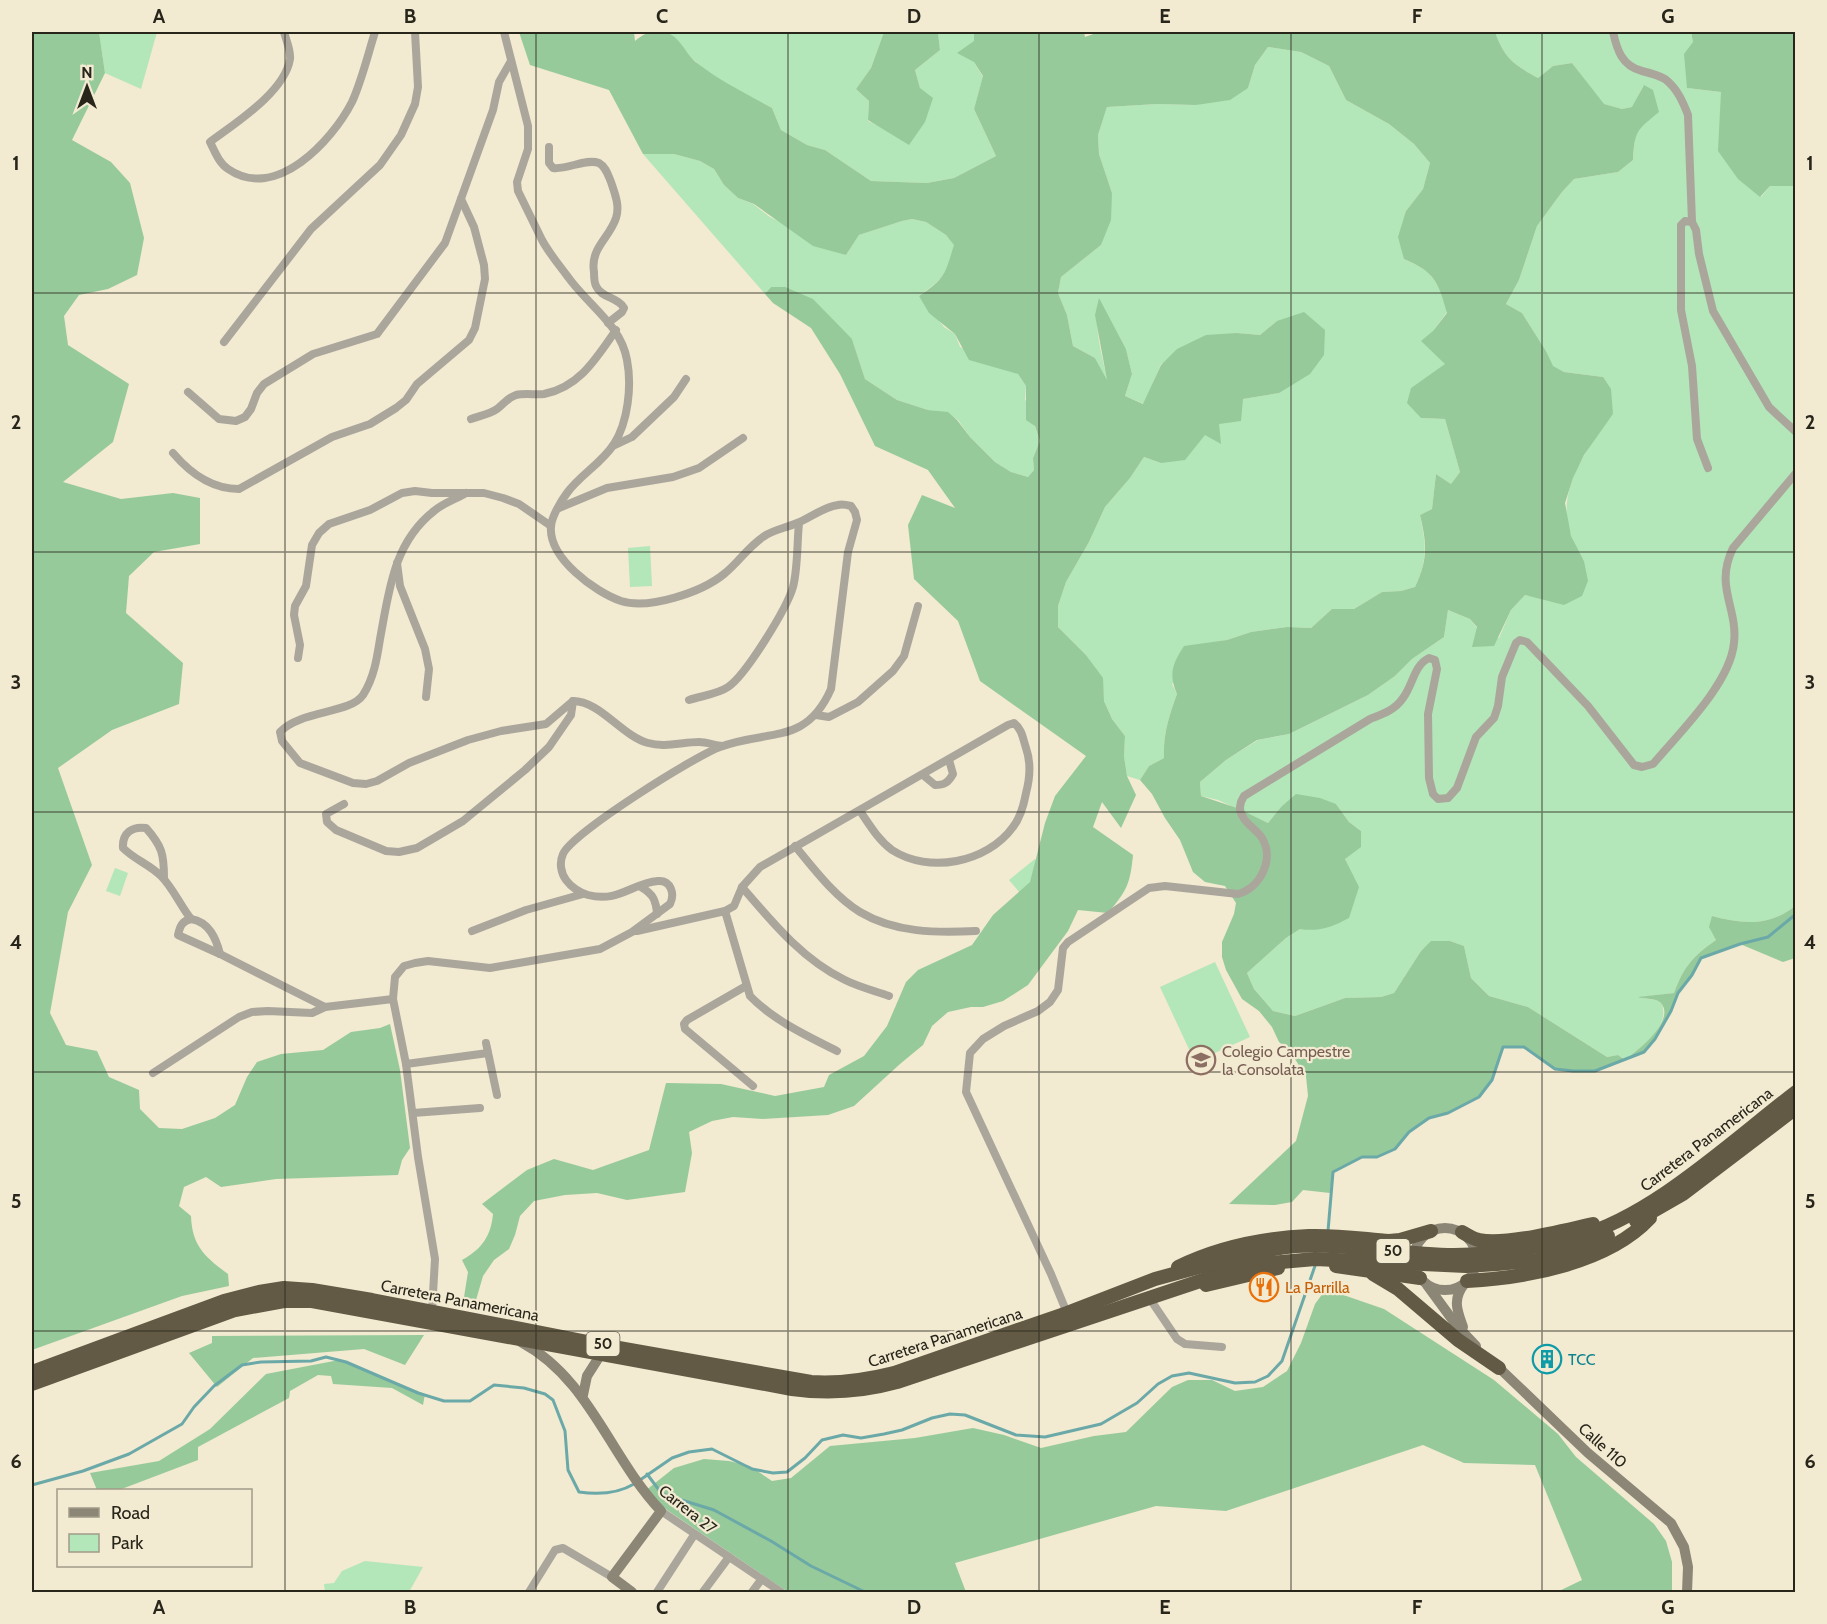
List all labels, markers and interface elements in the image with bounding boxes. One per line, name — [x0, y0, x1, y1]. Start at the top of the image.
text: A — [153, 4, 166, 28]
text: B — [404, 4, 416, 28]
text: C — [656, 4, 668, 28]
text: D — [907, 4, 921, 28]
text: E — [1159, 4, 1171, 28]
text: F — [1412, 4, 1423, 28]
text: G — [1661, 4, 1675, 28]
north arrow — [57, 57, 117, 117]
text: N — [81, 63, 93, 82]
text: 1 — [12, 151, 20, 175]
text: 1 — [1806, 151, 1814, 175]
text: 2 — [11, 410, 21, 434]
text: 2 — [1805, 410, 1815, 434]
text: 3 — [11, 670, 21, 694]
text: 3 — [1805, 670, 1815, 694]
text: 4 — [10, 930, 22, 954]
text: 4 — [1804, 930, 1816, 954]
place label: Colegio Campestre la Consolata — [1222, 1042, 1350, 1079]
school or university icon: Colegio Campestre la Consolata — [1185, 1044, 1217, 1076]
street label: Carretera Panamericana — [1636, 1083, 1776, 1195]
text: 5 — [11, 1189, 21, 1213]
text: 5 — [1805, 1189, 1815, 1213]
road number: 50 — [1376, 1239, 1410, 1263]
restaurant icon: La Parrilla — [1248, 1271, 1280, 1303]
street label: Carretera Panamericana — [379, 1276, 541, 1325]
place label: La Parrilla — [1285, 1278, 1350, 1297]
street label: Carretera Panamericana — [866, 1303, 1025, 1371]
road number: 50 — [586, 1332, 620, 1356]
building icon: TCC — [1531, 1343, 1563, 1375]
place label: TCC — [1568, 1350, 1596, 1369]
street label: Calle 110 — [1575, 1419, 1631, 1472]
text: 6 — [10, 1449, 22, 1473]
text: 6 — [1804, 1449, 1816, 1473]
street label: Carrera 27 — [655, 1481, 720, 1538]
legend — [57, 1489, 252, 1567]
text: Road — [111, 1502, 150, 1524]
text: Park — [111, 1532, 144, 1554]
text: A — [153, 1595, 166, 1619]
text: B — [404, 1595, 416, 1619]
text: C — [656, 1595, 668, 1619]
text: D — [907, 1595, 921, 1619]
text: E — [1159, 1595, 1171, 1619]
text: F — [1412, 1595, 1423, 1619]
text: G — [1661, 1595, 1675, 1619]

